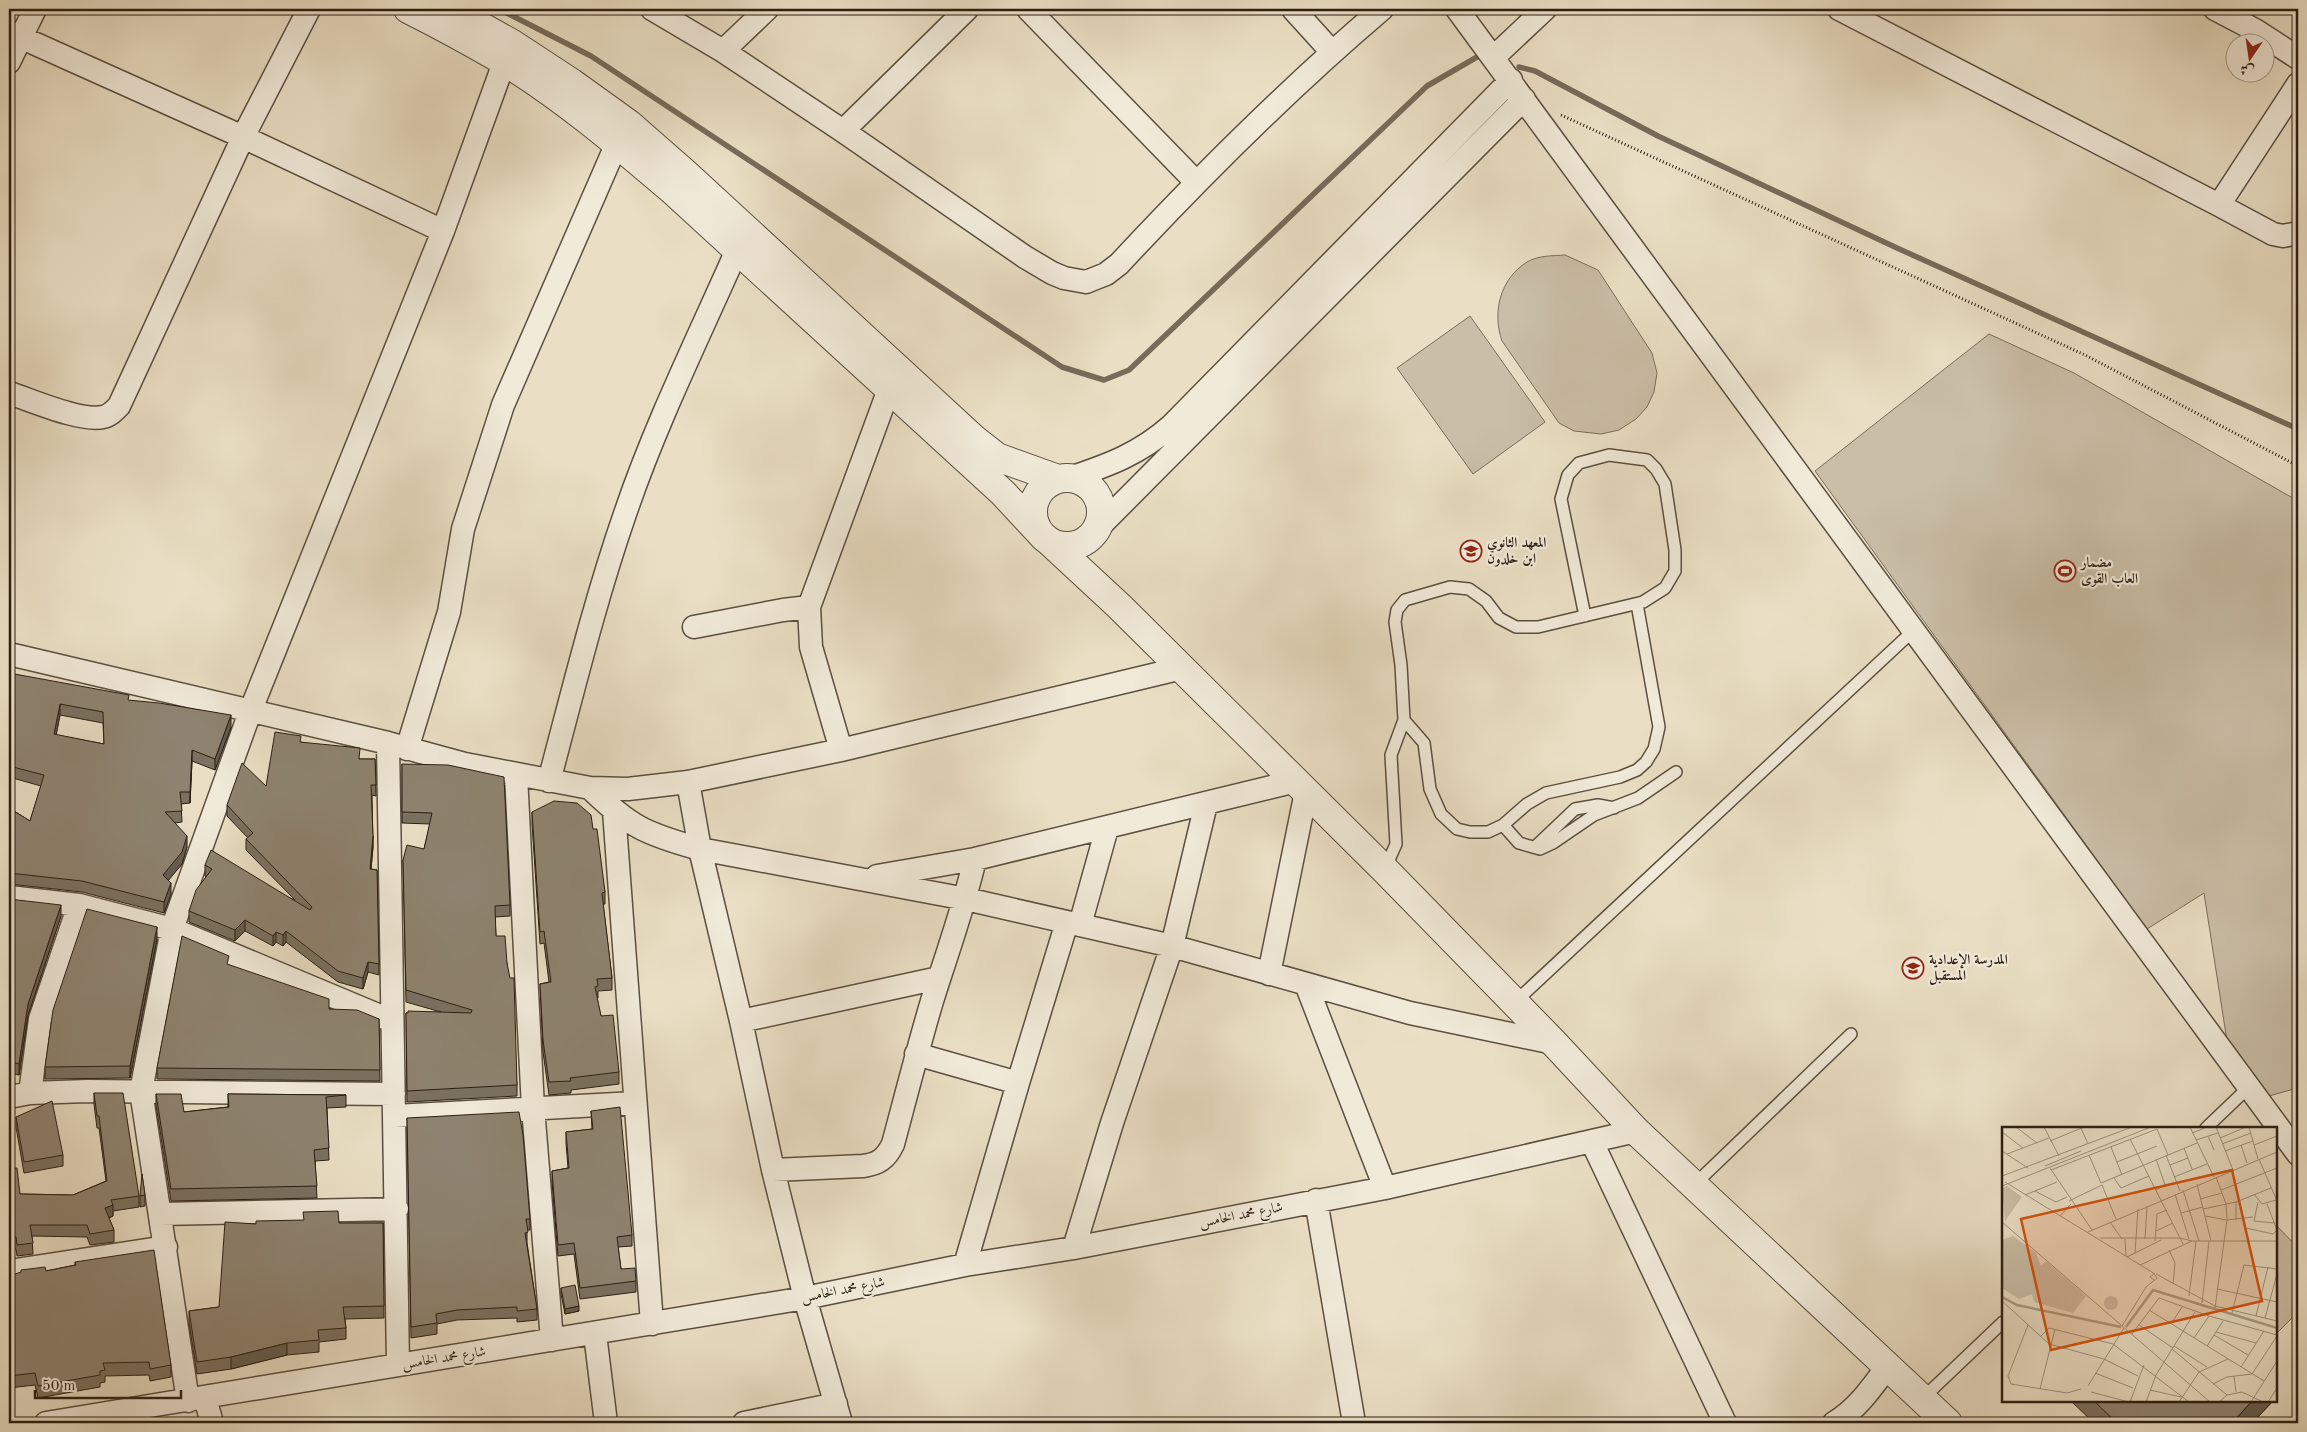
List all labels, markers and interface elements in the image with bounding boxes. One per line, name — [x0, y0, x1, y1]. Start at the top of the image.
north arrow — [2224, 32, 2274, 82]
text: ش — [2239, 61, 2256, 78]
place label: المعهد الثانوي ابن خلدون — [1487, 536, 1546, 567]
school or university icon: المعهد الثانوي ابن خلدون — [1459, 539, 1483, 563]
place label: مضمار العاب القوى — [2079, 556, 2138, 587]
sports icon: مضمار العاب القوى — [2053, 559, 2077, 583]
place label: المدرسة الإعدادية المستقبل — [1929, 952, 2008, 985]
school or university icon: المدرسة الإعدادية المستقبل — [1901, 956, 1925, 980]
inset map — [2002, 1127, 2277, 1402]
street label: شارع محمد الخامس — [1198, 1200, 1285, 1234]
street label: شارع محمد الخامس — [800, 1275, 887, 1309]
street label: شارع محمد الخامس — [401, 1344, 488, 1375]
scale bar — [35, 1367, 181, 1399]
text: 50 m — [42, 1379, 76, 1394]

